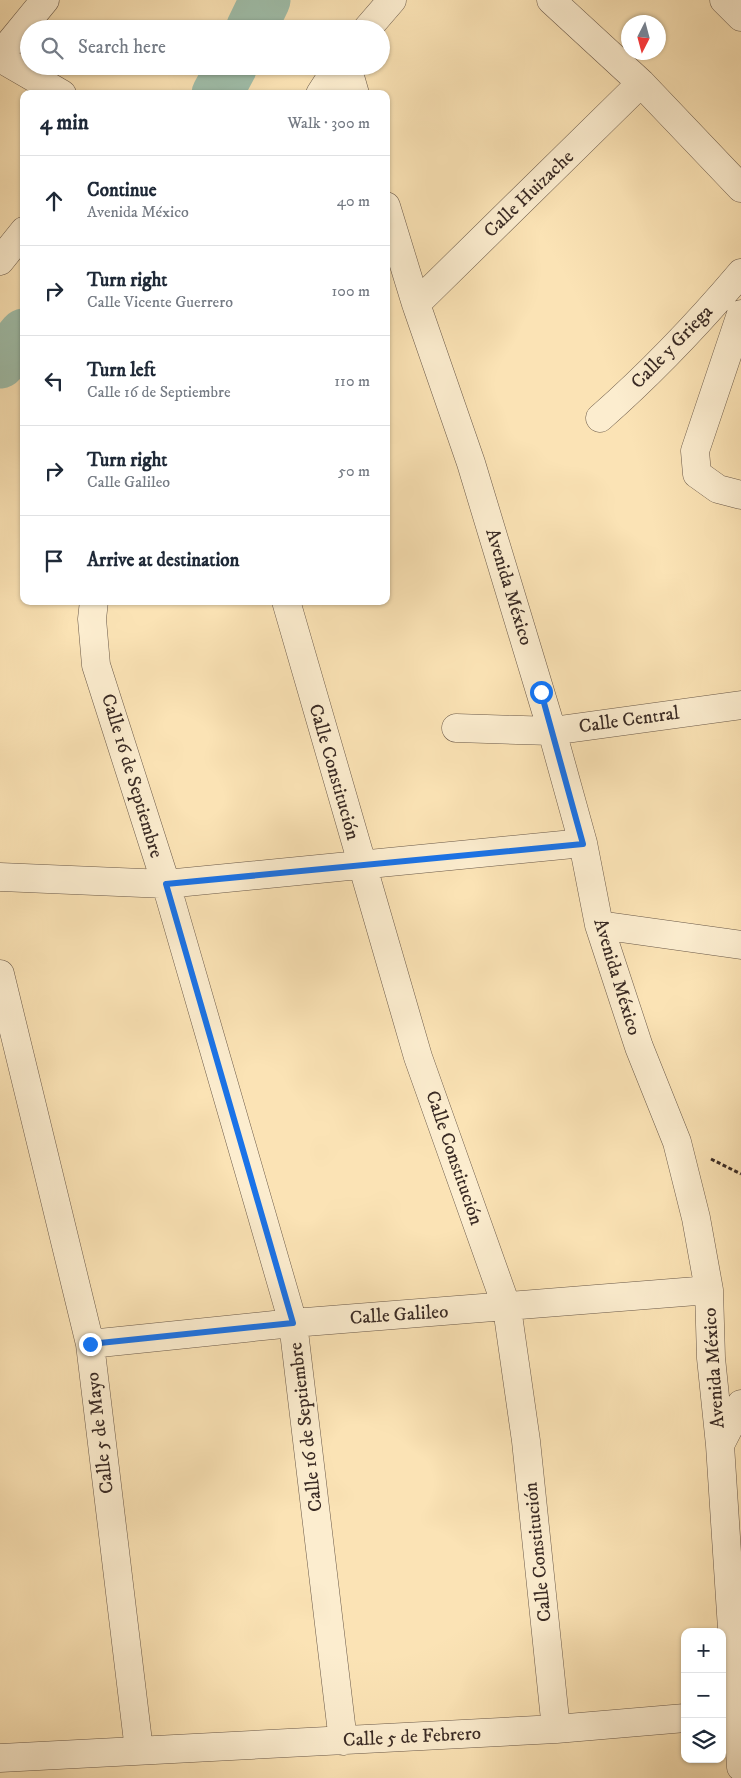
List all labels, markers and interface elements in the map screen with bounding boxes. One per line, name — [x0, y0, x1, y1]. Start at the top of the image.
north arrow — [621, 15, 666, 60]
search box — [20, 20, 390, 75]
icon: search — [38, 34, 66, 62]
text: Search here — [78, 36, 166, 59]
text: 4 min — [40, 110, 89, 136]
text: Walk · 300 m — [287, 113, 370, 133]
street label: Calle Huizache — [479, 145, 579, 243]
text: Continue — [87, 179, 157, 202]
icon: ahead — [40, 187, 68, 215]
text: 40 m — [337, 191, 370, 211]
text: Avenida México — [87, 202, 189, 222]
text: Turn right — [87, 269, 167, 292]
icon: right — [40, 277, 68, 305]
text: 100 m — [332, 281, 370, 301]
text: Calle Vicente Guerrero — [87, 292, 233, 312]
street label: Calle y Griega — [626, 300, 718, 394]
text: Turn left — [87, 359, 156, 382]
icon: left — [40, 367, 68, 395]
text: 110 m — [334, 371, 370, 391]
text: Calle 16 de Septiembre — [87, 382, 231, 402]
text: Turn right — [87, 449, 167, 472]
icon: right — [40, 457, 68, 485]
text: 50 m — [338, 461, 370, 481]
text: Calle Galileo — [87, 472, 170, 492]
street label: Avenida México — [480, 526, 538, 648]
icon: arrive — [40, 547, 68, 575]
text: Arrive at destination — [87, 549, 239, 572]
route start — [530, 681, 553, 704]
street label: Calle 16 de Septiembre — [96, 691, 168, 861]
street label: Calle Constitución — [304, 701, 364, 843]
street label: Calle Central — [577, 702, 681, 738]
street label: Avenida México — [588, 916, 646, 1038]
street label: Calle Constitución — [420, 1088, 488, 1228]
street label: Calle Galileo — [349, 1300, 449, 1330]
street label: Avenida México — [698, 1307, 730, 1429]
route end — [79, 1333, 102, 1356]
street label: Calle 16 de Septiembre — [284, 1341, 328, 1513]
street label: Calle 5 de Mayo — [81, 1371, 119, 1495]
street label: Calle Constitución — [519, 1481, 557, 1623]
map controls — [681, 1628, 726, 1763]
button: + — [681, 1628, 726, 1673]
button: − — [681, 1673, 726, 1718]
button: layers — [681, 1718, 726, 1763]
street label: Calle 5 de Febrero — [342, 1722, 482, 1752]

